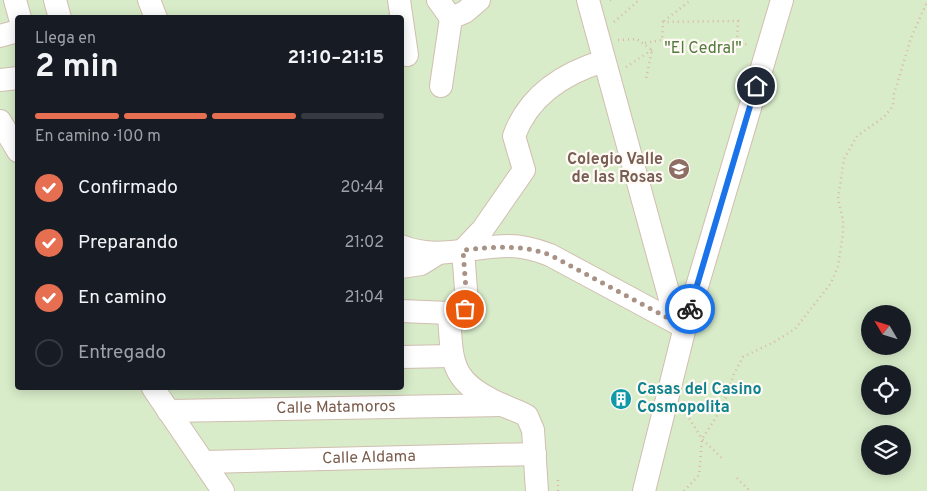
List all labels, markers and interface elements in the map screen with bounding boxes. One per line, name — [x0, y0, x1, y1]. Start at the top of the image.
text: Llega en — [35, 29, 96, 49]
park label: "El Cedral" — [664, 39, 742, 59]
text: 21:10–21:15 — [288, 46, 384, 70]
text: 2 min — [35, 48, 119, 88]
pin — [735, 65, 777, 107]
icon: home — [742, 72, 770, 100]
text: En camino · 100 m — [35, 127, 161, 147]
place label: Colegio Valle de las Rosas — [567, 150, 663, 188]
school or university icon: Colegio Valle de las Rosas — [667, 157, 691, 181]
icon: check — [35, 174, 63, 202]
text: Confirmado — [78, 176, 178, 200]
text: 20:44 — [340, 178, 384, 198]
icon: check — [35, 229, 63, 257]
text: Preparando — [78, 231, 178, 255]
text: 21:02 — [345, 233, 384, 253]
icon: check — [35, 284, 63, 312]
courier — [665, 284, 715, 334]
text: En camino — [78, 286, 167, 310]
text: 21:04 — [344, 288, 384, 308]
pin — [444, 288, 486, 330]
icon: bag — [451, 295, 479, 323]
icon: bike — [676, 295, 704, 323]
north arrow — [861, 305, 911, 355]
map controls — [861, 305, 911, 475]
text: Entregado — [78, 341, 166, 365]
button: locate — [861, 365, 911, 415]
place label: Casas del Casino Cosmopolita — [637, 380, 762, 418]
building icon: Casas del Casino Cosmopolita — [609, 387, 633, 411]
street label: Calle Matamoros — [276, 397, 396, 419]
button: layers — [861, 425, 911, 475]
street label: Calle Aldama — [322, 447, 416, 469]

